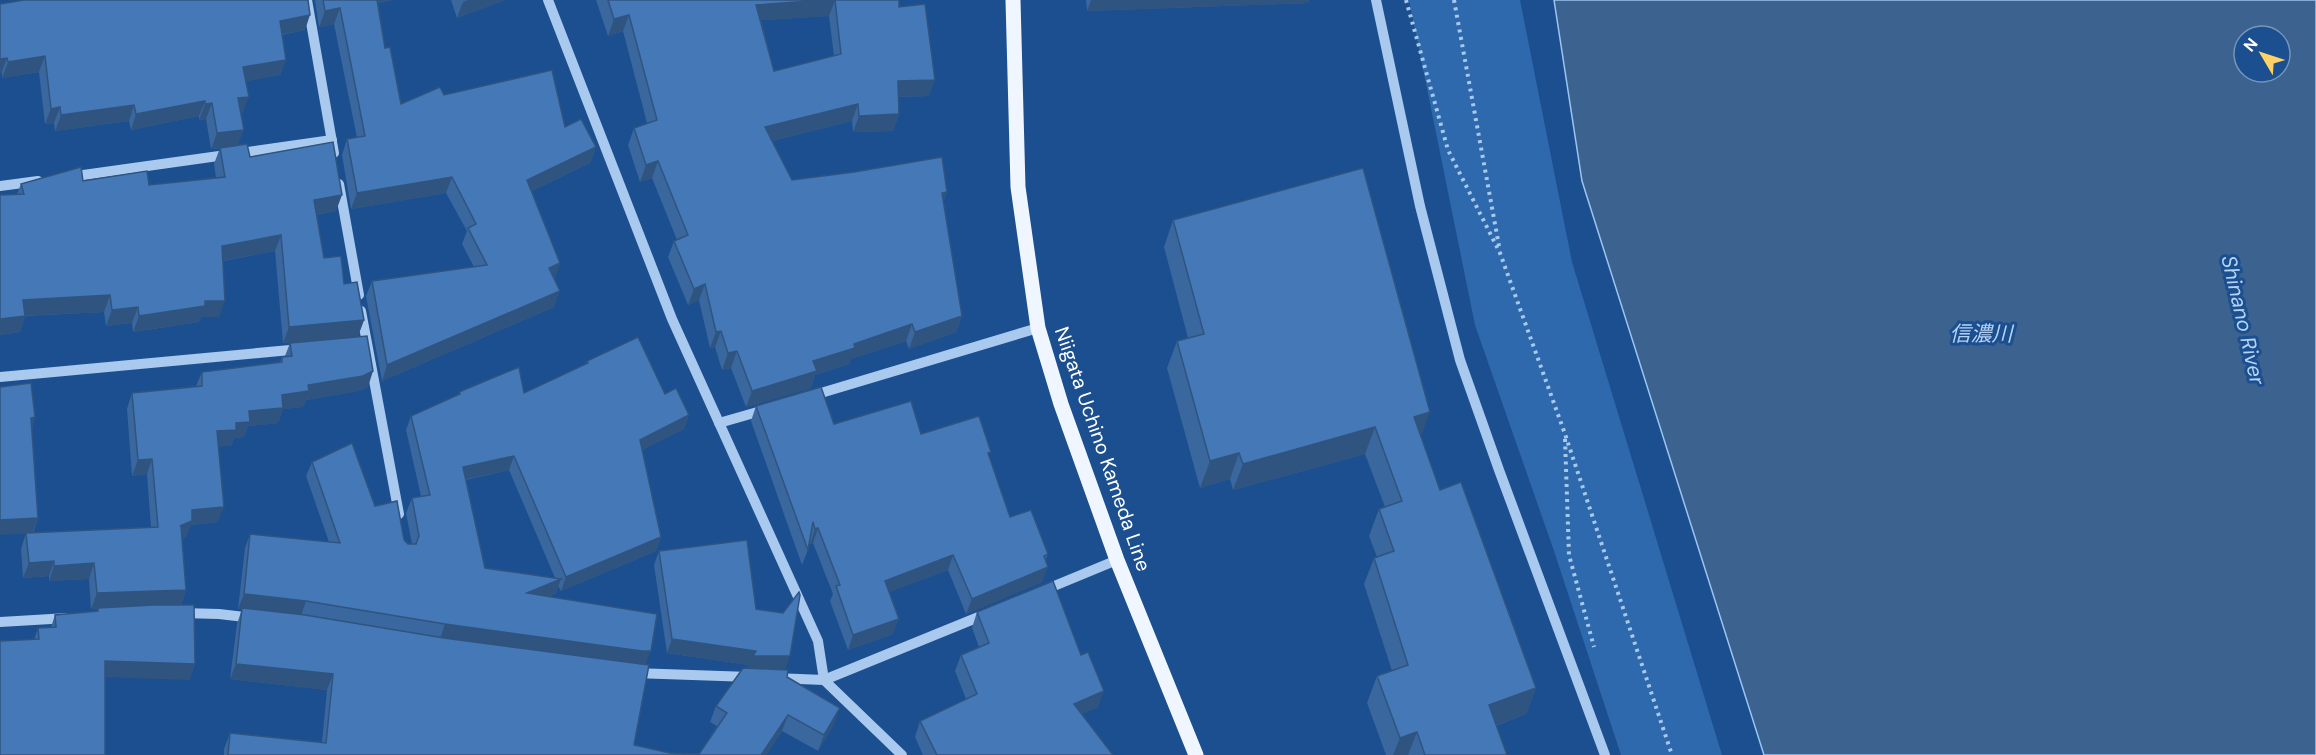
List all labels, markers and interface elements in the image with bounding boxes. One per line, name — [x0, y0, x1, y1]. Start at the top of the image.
north arrow — [2232, 24, 2292, 84]
text: N — [2239, 34, 2263, 56]
water label: Shinano River — [2215, 253, 2272, 389]
water label: 信濃川 — [1950, 320, 2014, 348]
street label: Niigata Uchino Kameda Line — [1049, 323, 1157, 575]

